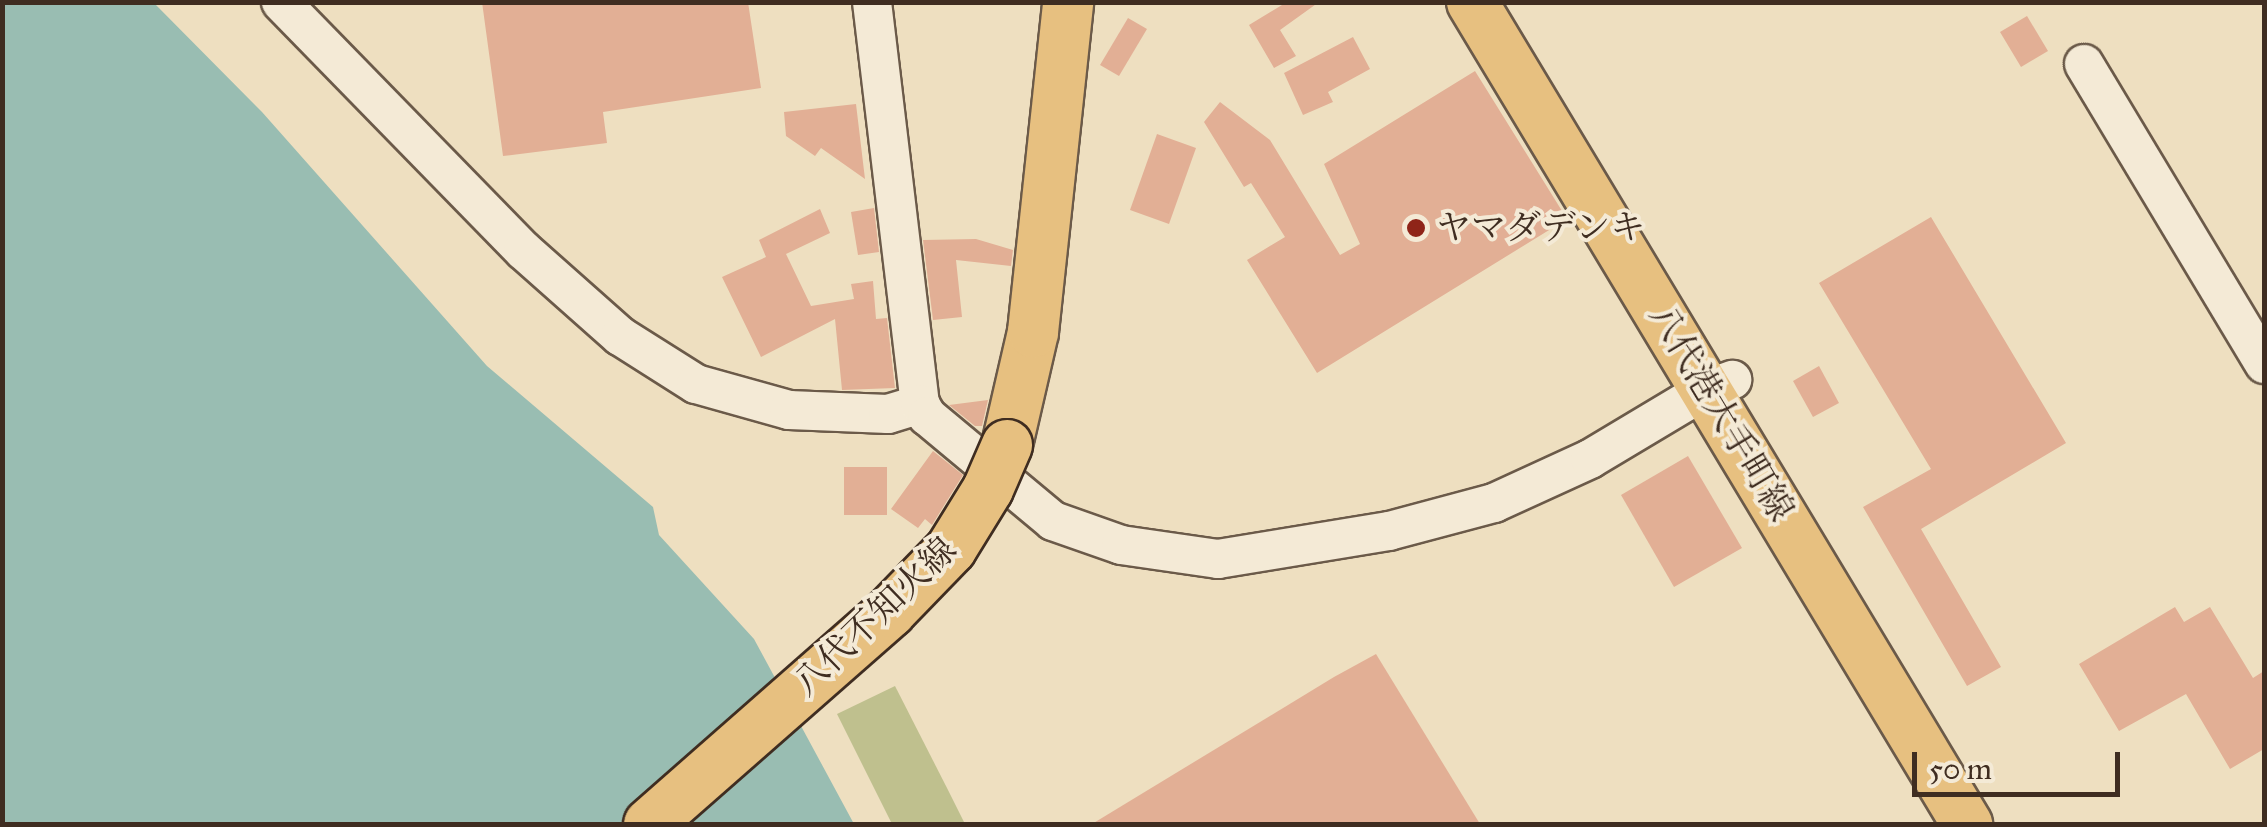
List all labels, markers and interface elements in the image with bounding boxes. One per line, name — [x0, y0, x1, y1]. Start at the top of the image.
place label: ヤマダデンキ — [1436, 207, 1646, 249]
marker: ヤマダデンキ — [1405, 217, 1427, 239]
street label: 八代港大手町線 — [1640, 297, 1802, 529]
street label: 八代不知火線 — [785, 529, 965, 705]
scale bar — [1917, 732, 2124, 794]
text: 50 m — [1929, 751, 1992, 787]

